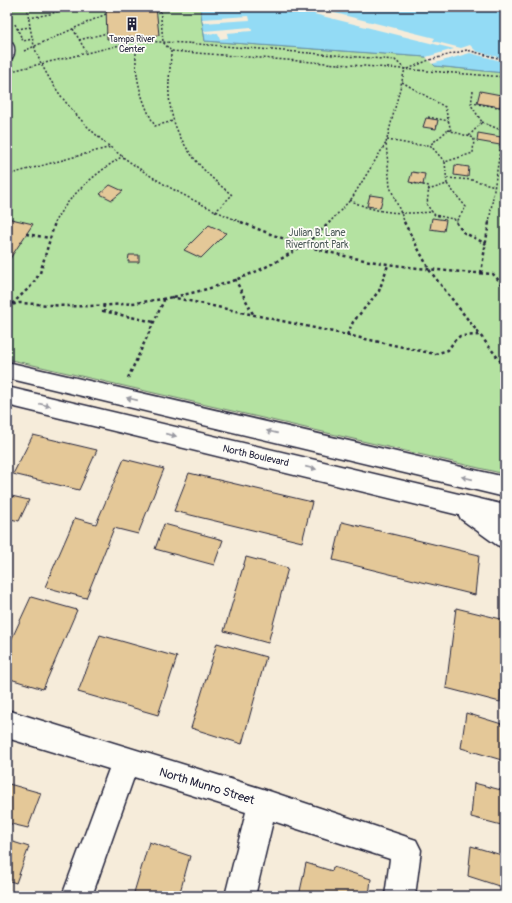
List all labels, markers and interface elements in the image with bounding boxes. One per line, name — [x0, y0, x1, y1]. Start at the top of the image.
building icon: Tampa River Center — [124, 16, 140, 32]
place label: Tampa River Center — [109, 34, 156, 55]
park label: Julian B. Lane Riverfront Park — [286, 227, 349, 251]
one-way arrow — [126, 396, 138, 402]
one-way arrow — [39, 402, 51, 408]
one-way arrow — [266, 428, 279, 434]
one-way arrow — [166, 432, 178, 438]
street label: North Boulevard — [222, 443, 290, 469]
one-way arrow — [305, 466, 318, 472]
one-way arrow — [461, 474, 473, 480]
street label: North Munro Street — [157, 765, 257, 808]

